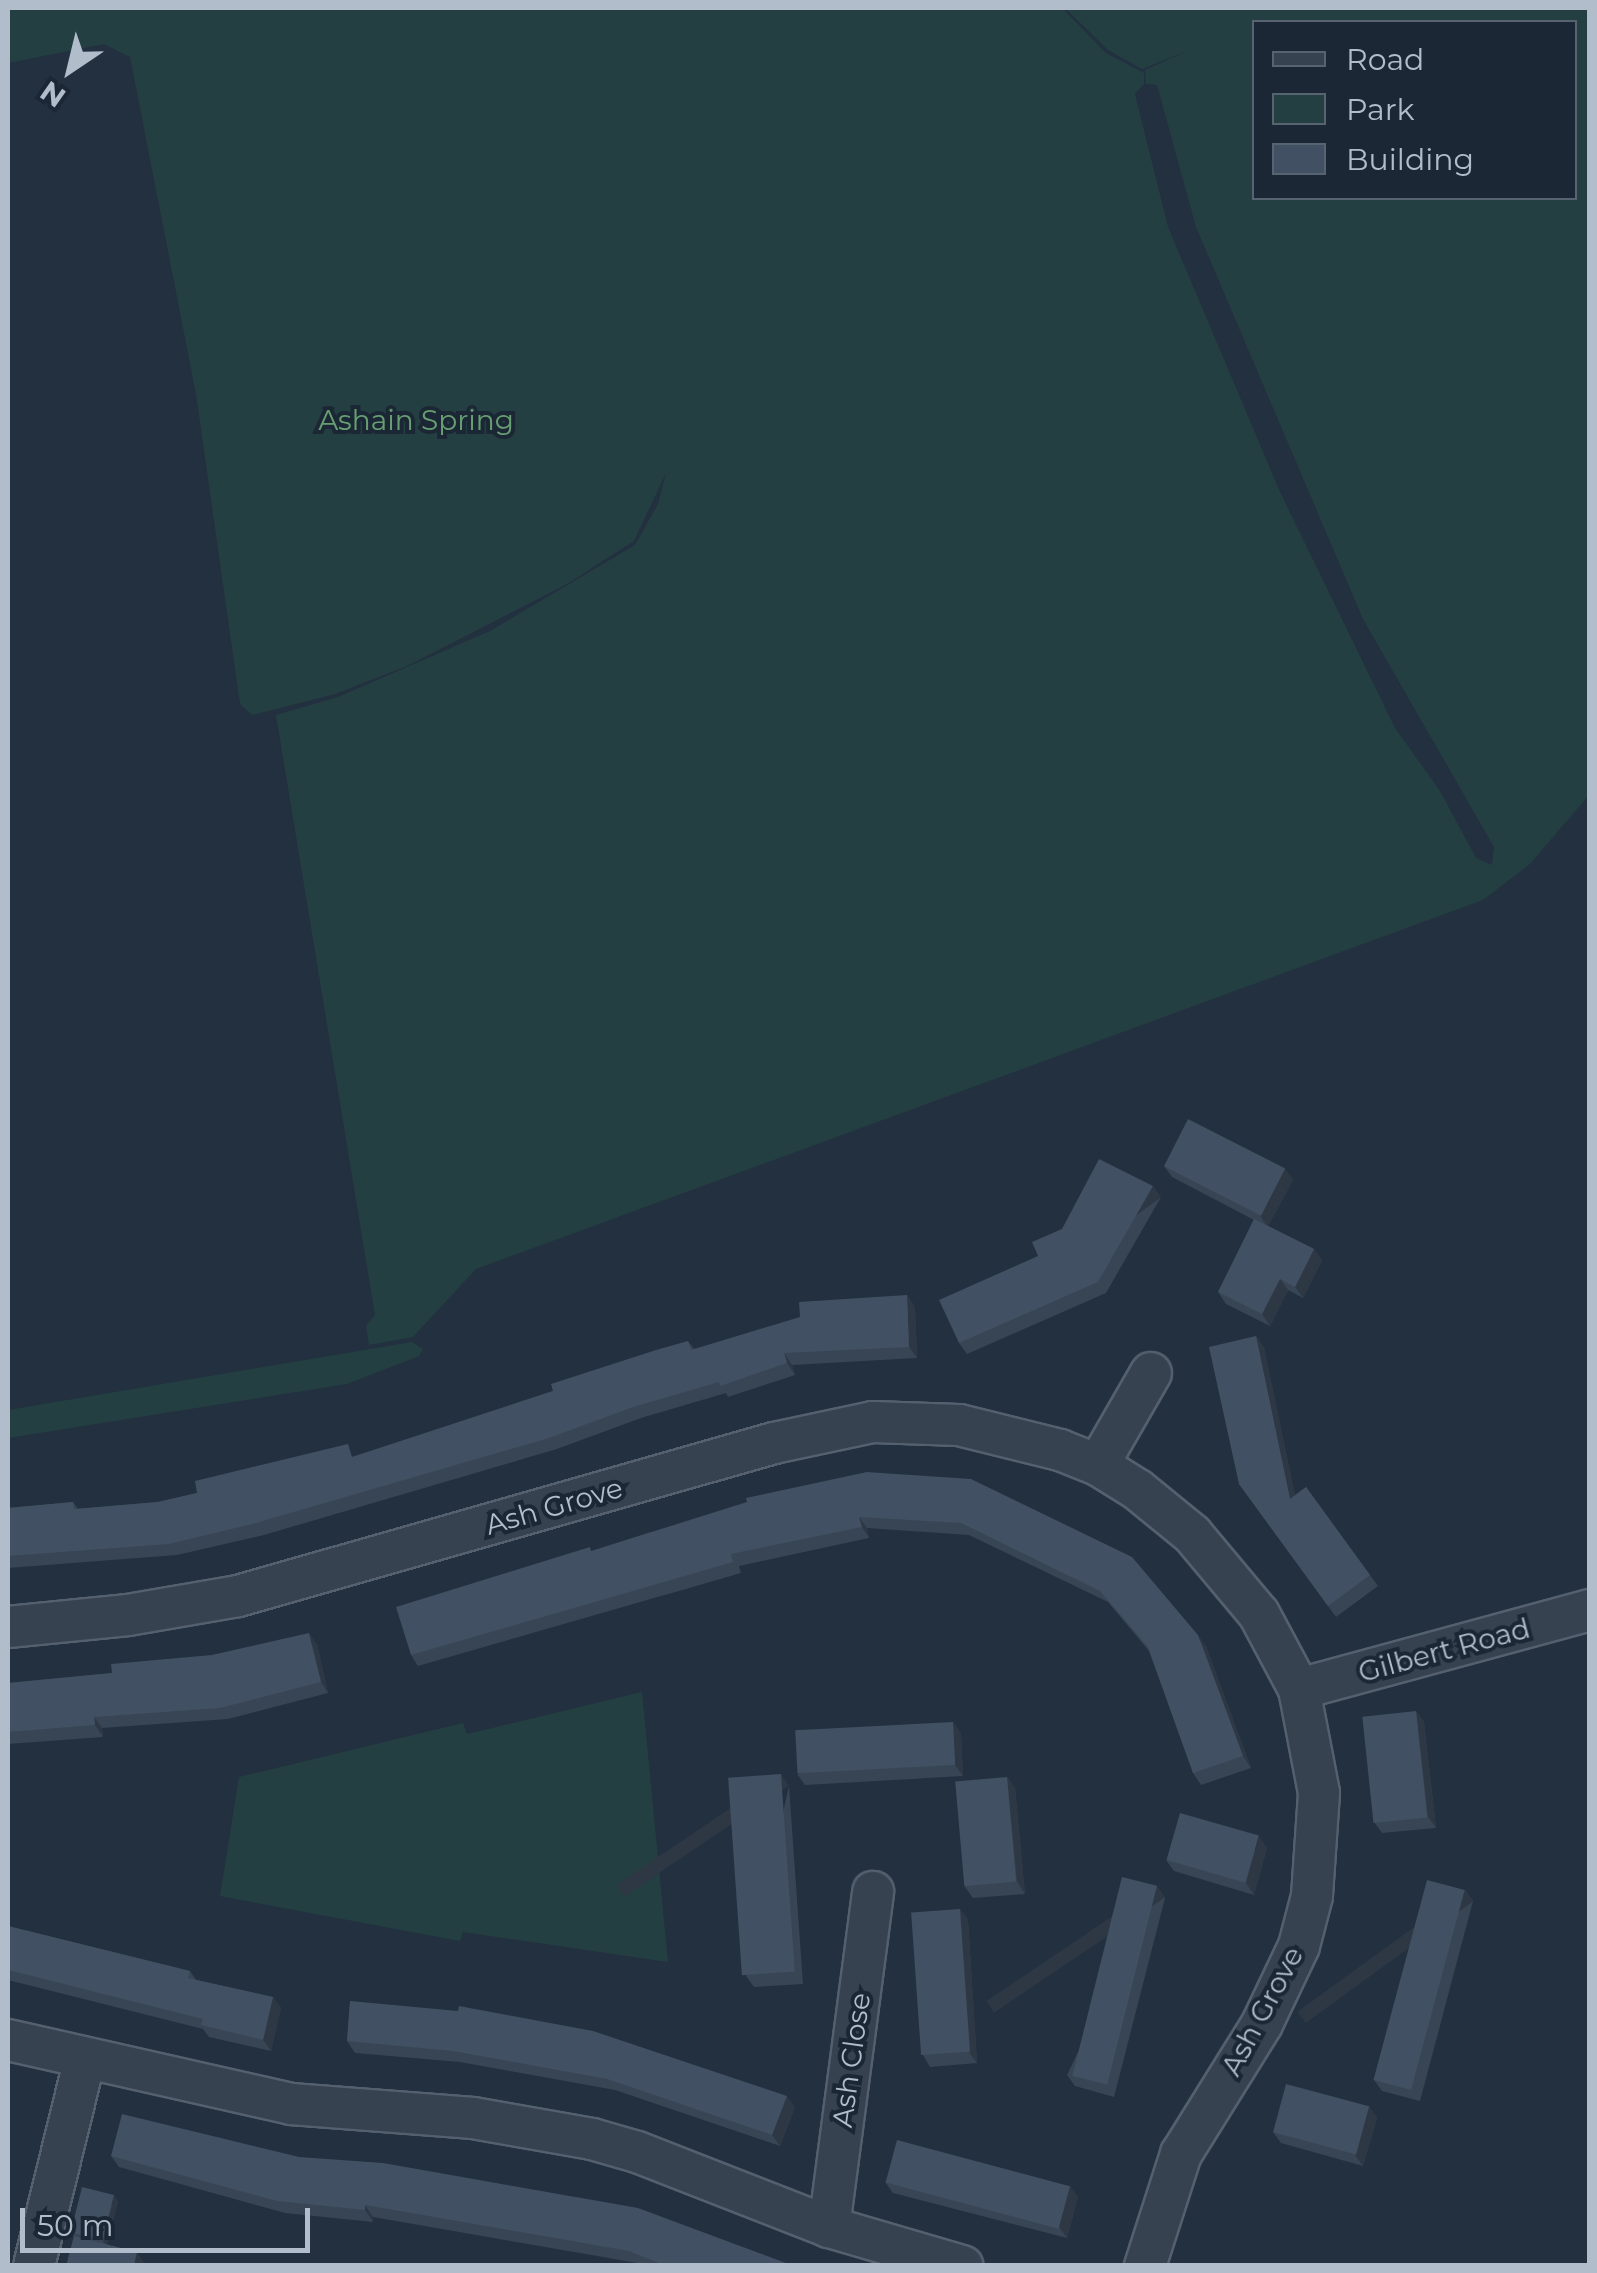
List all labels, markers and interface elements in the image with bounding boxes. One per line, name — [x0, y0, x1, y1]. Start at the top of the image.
north arrow — [20, 20, 120, 120]
legend — [1252, 20, 1577, 200]
text: Road — [1346, 41, 1424, 78]
text: N — [34, 74, 72, 115]
text: Park — [1346, 91, 1415, 128]
text: Building — [1346, 141, 1474, 178]
park label: Ashain Spring — [318, 403, 514, 437]
street label: Ash Grove — [482, 1470, 626, 1542]
street label: Gilbert Road — [1355, 1611, 1533, 1689]
street label: Ash Grove — [1214, 1941, 1310, 2081]
street label: Ash Close — [825, 1991, 877, 2129]
scale bar — [25, 2188, 315, 2250]
text: 50 m — [37, 2207, 114, 2244]

